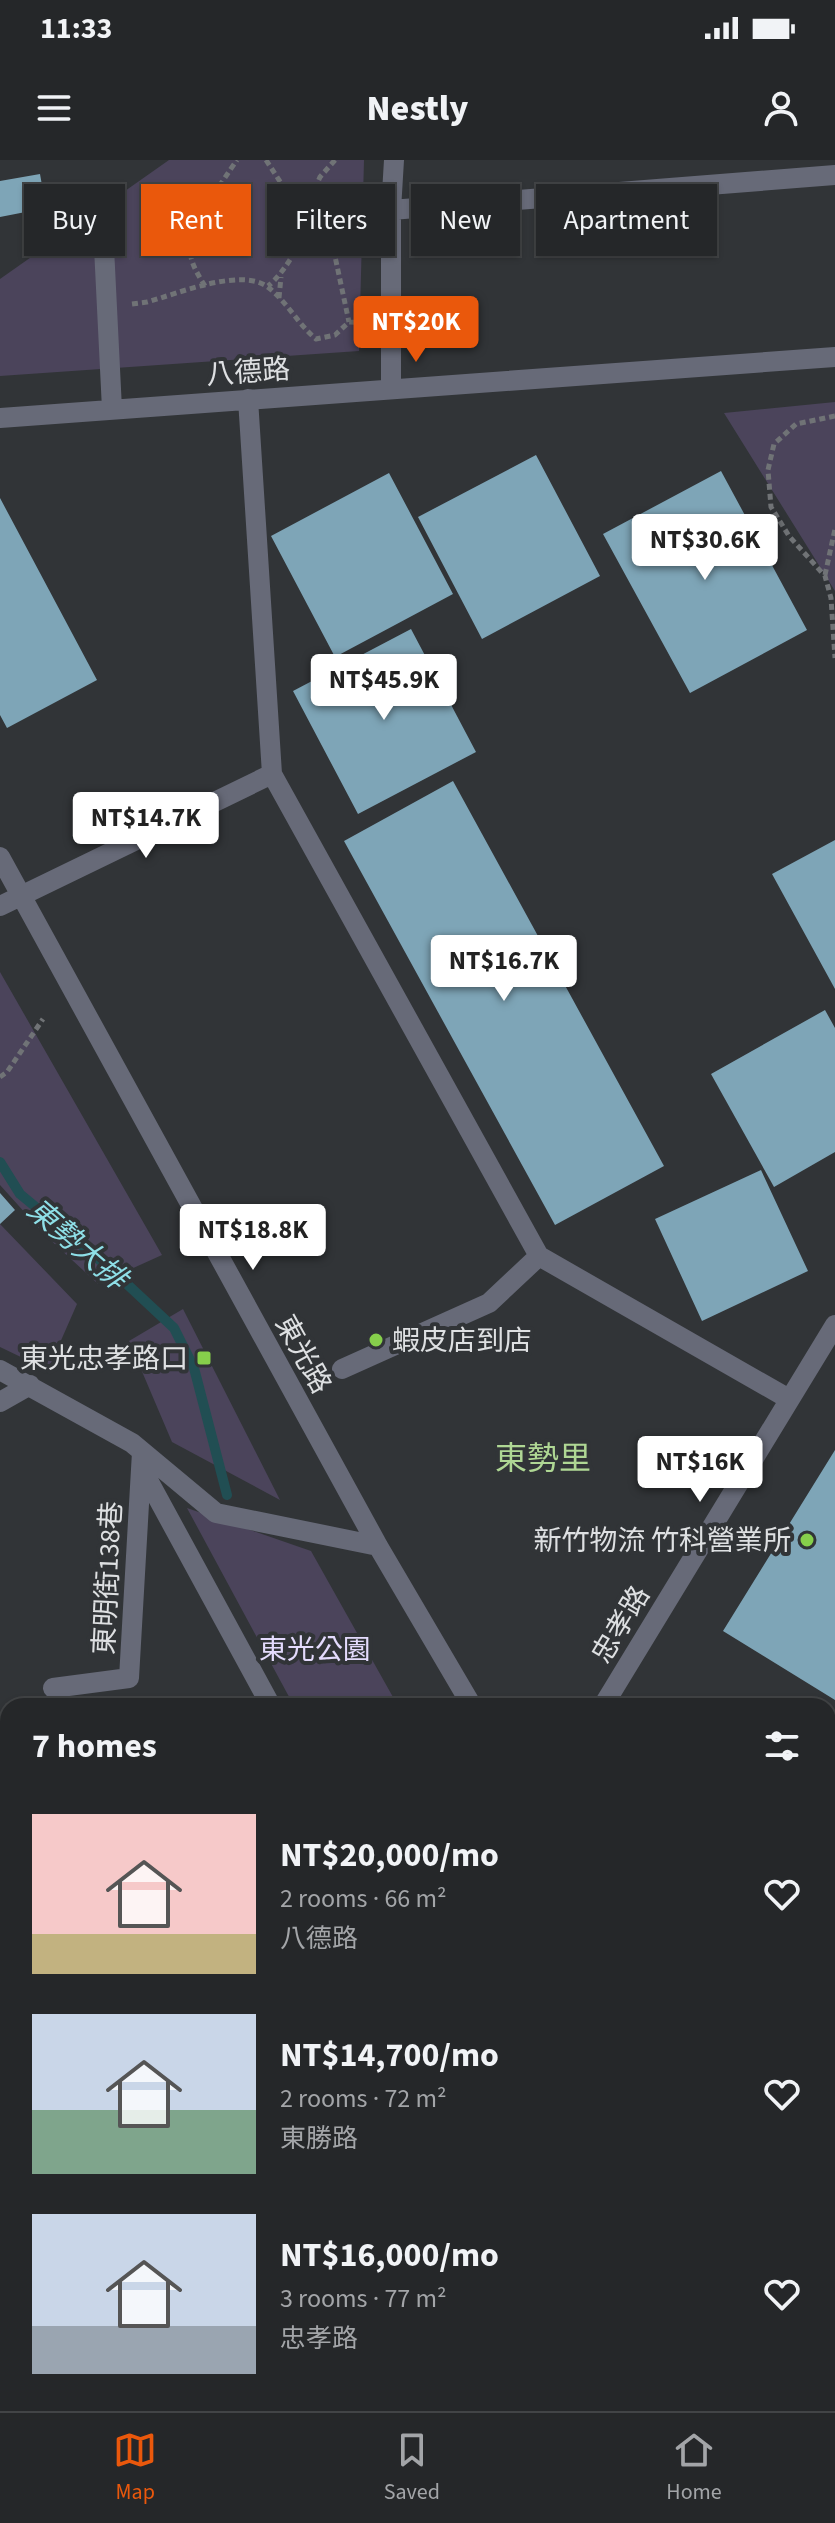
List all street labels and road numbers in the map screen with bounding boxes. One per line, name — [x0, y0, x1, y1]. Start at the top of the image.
street label: 八德路 — [205, 349, 291, 395]
street label: 東光路 — [265, 1308, 341, 1401]
street label: 東明街138巷 — [84, 1500, 132, 1656]
street label: 忠孝路 — [582, 1578, 660, 1671]

